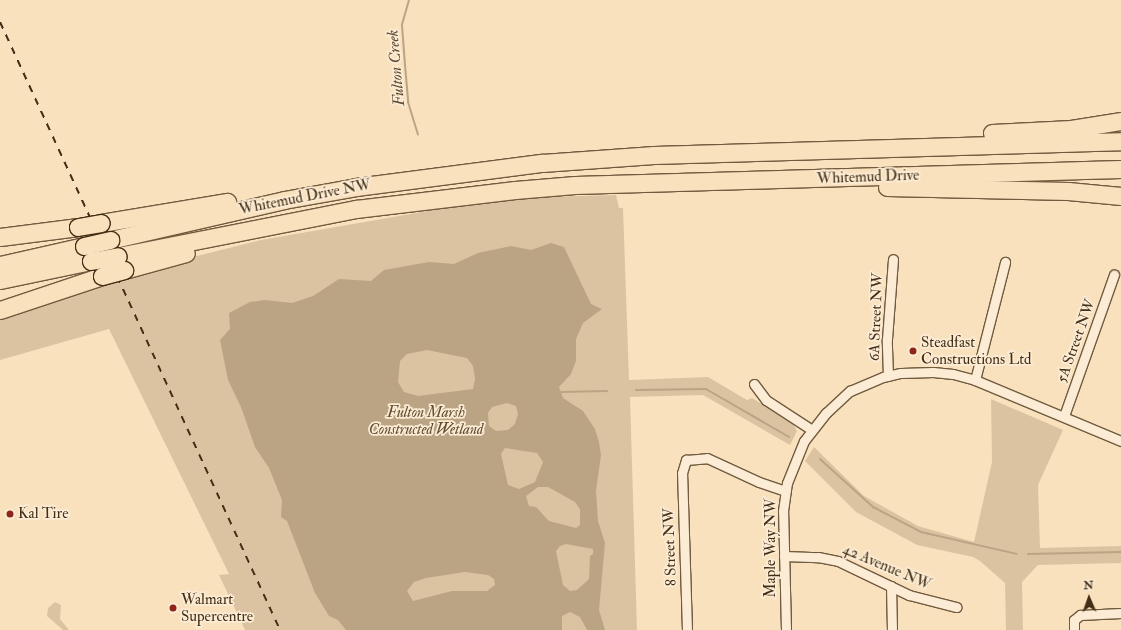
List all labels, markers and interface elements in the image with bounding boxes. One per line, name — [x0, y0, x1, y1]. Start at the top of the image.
water label: Fulton Creek — [383, 29, 409, 107]
street label: Whitemud Drive — [816, 166, 920, 188]
street label: Whitemud Drive NW — [237, 175, 373, 219]
street label: 6A Street NW — [865, 273, 887, 361]
street label: 5A Street NW — [1053, 297, 1099, 385]
place label: Steadfast Constructions Ltd — [921, 333, 1031, 368]
marker: Steadfast Constructions Ltd — [908, 346, 918, 356]
park label: Fulton Marsh Constructed Wetland — [369, 403, 483, 438]
street label: Maple Way NW — [762, 498, 780, 598]
place label: Kal Tire — [18, 505, 68, 523]
street label: 8 Street NW — [660, 508, 680, 586]
marker: Kal Tire — [5, 509, 15, 519]
street label: 42 Avenue NW — [840, 540, 934, 594]
north arrow — [1069, 578, 1109, 618]
text: N — [1083, 579, 1094, 592]
place label: Walmart Supercentre — [181, 590, 253, 625]
marker: Walmart Supercentre — [168, 603, 178, 613]

